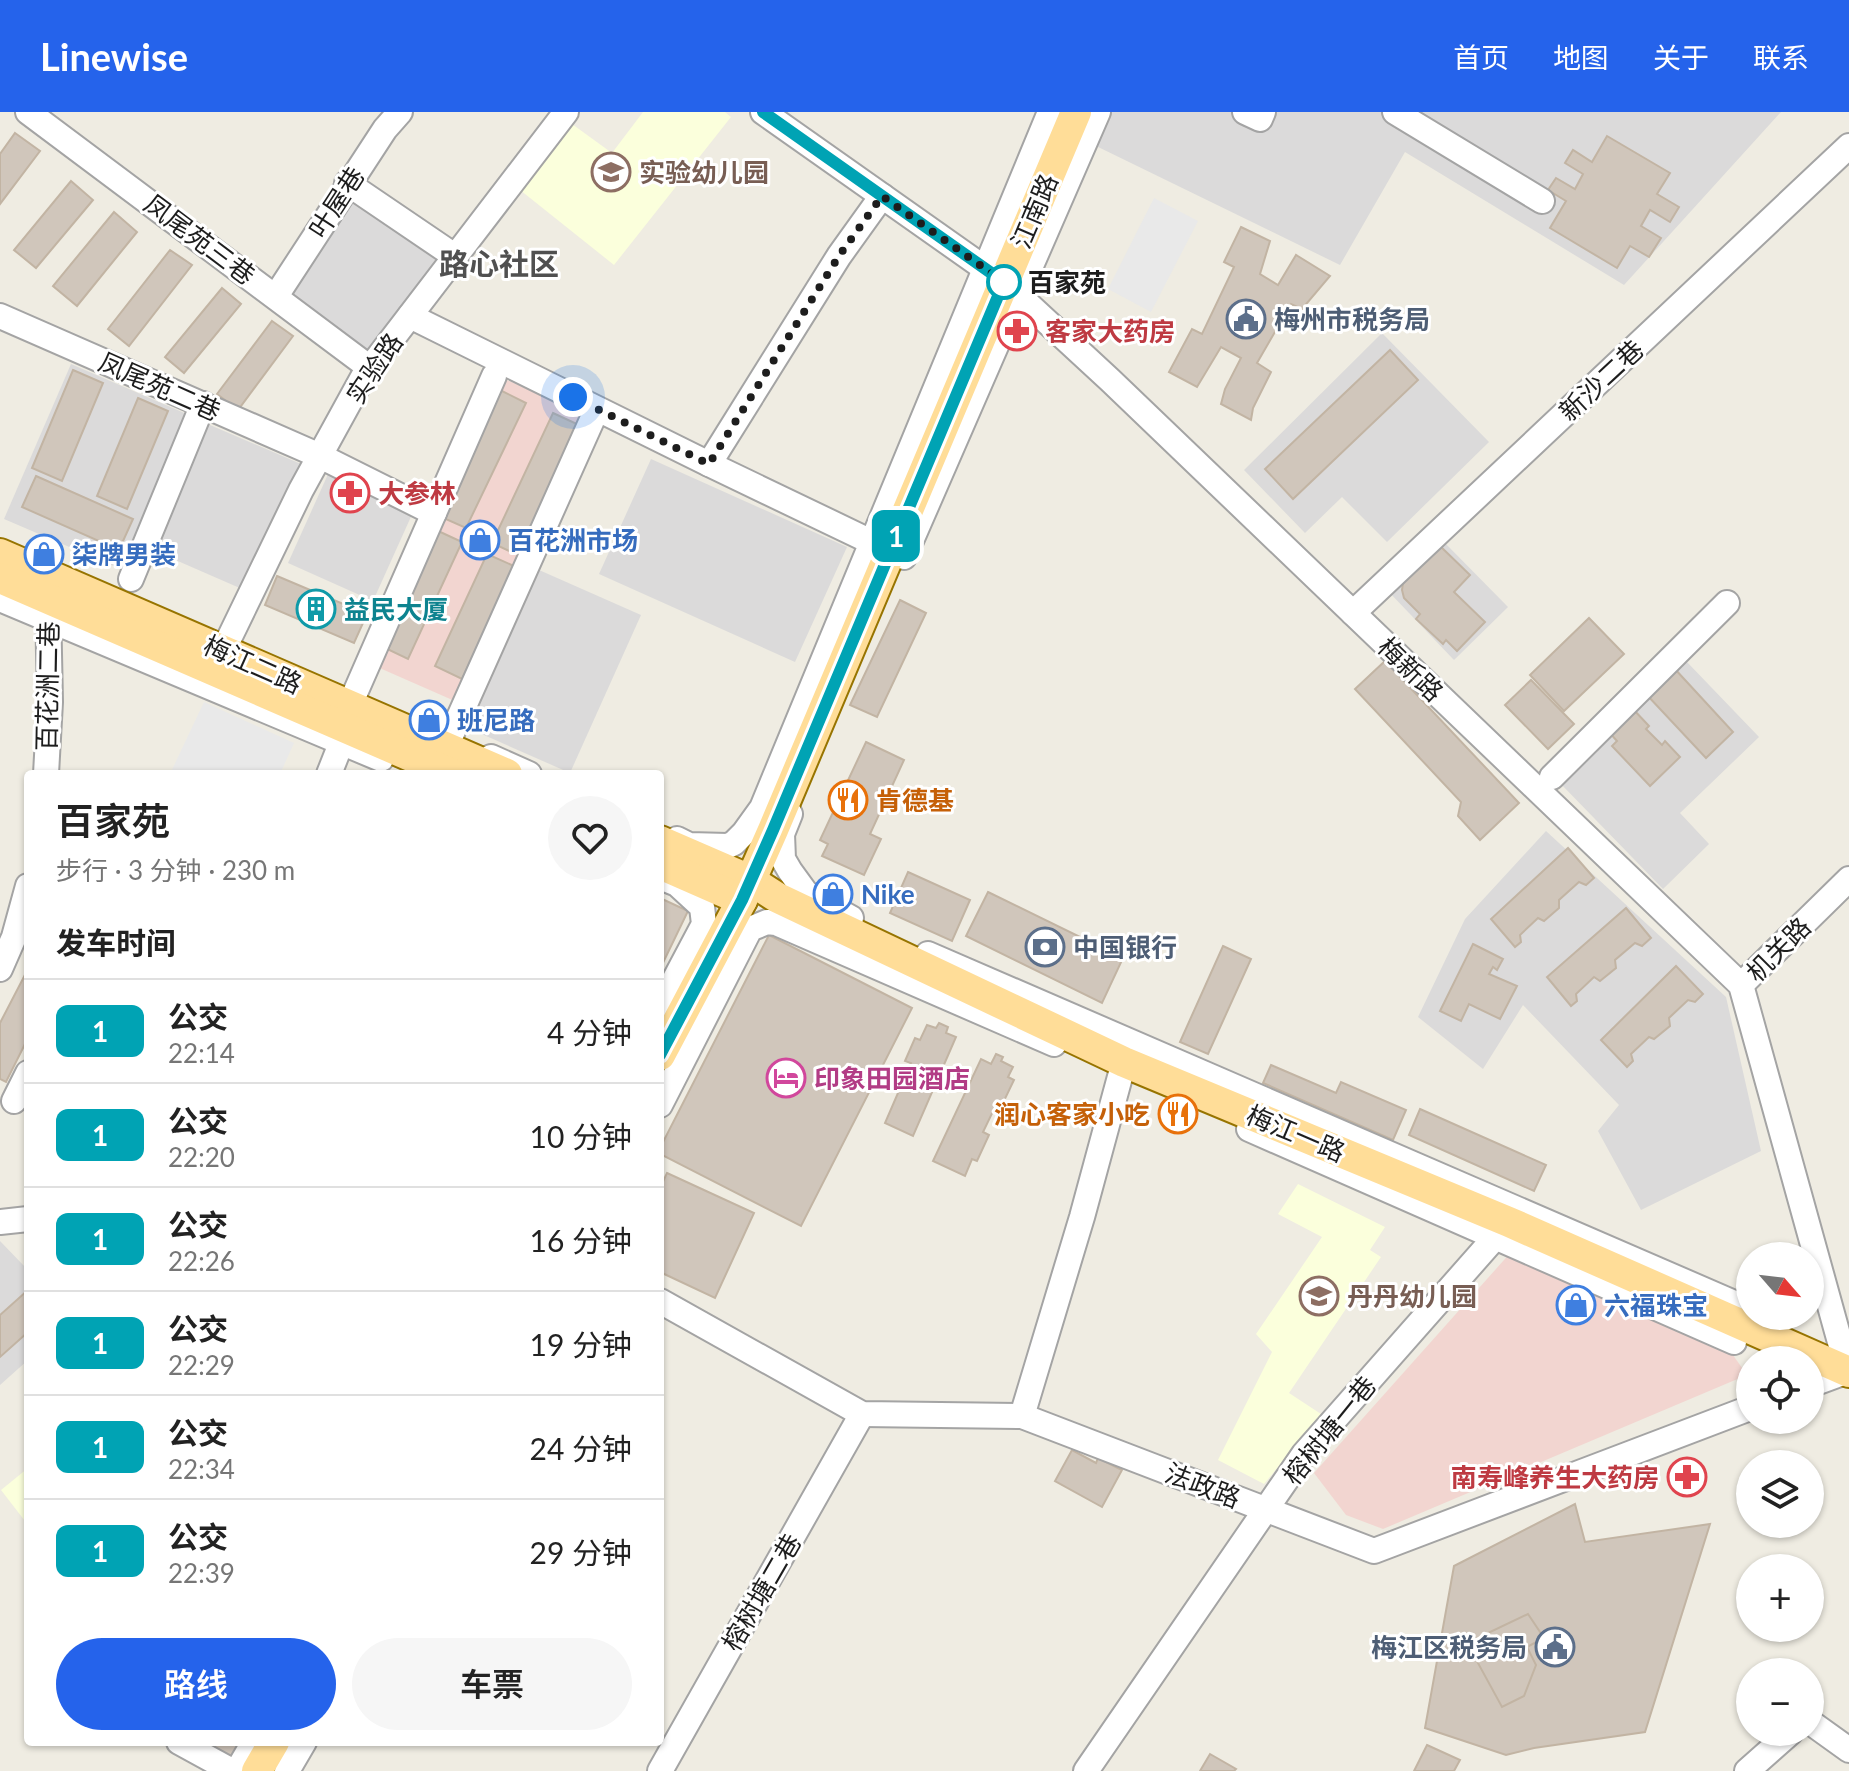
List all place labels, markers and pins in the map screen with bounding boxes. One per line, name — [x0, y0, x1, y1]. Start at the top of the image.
school or university icon: 实验幼儿园 — [590, 151, 632, 193]
place label: 实验幼儿园 — [639, 156, 769, 188]
marker: 百家苑 — [987, 265, 1021, 299]
place label: 百家苑 — [1028, 266, 1106, 298]
public building icon: 梅州市税务局 — [1225, 298, 1267, 340]
place label: 梅州市税务局 — [1274, 303, 1430, 335]
pharmacy icon: 客家大药房 — [996, 310, 1038, 352]
place label: 客家大药房 — [1045, 315, 1175, 347]
pharmacy icon: 大参林 — [329, 472, 371, 514]
place label: 大参林 — [378, 477, 456, 509]
shop icon: 百花洲市场 — [459, 519, 501, 561]
place label: 百花洲市场 — [508, 524, 638, 556]
shop icon: 柒牌男装 — [23, 533, 65, 575]
place label: 柒牌男装 — [72, 538, 176, 570]
building icon: 益民大厦 — [295, 588, 337, 630]
place label: 益民大厦 — [344, 593, 448, 625]
shop icon: 班尼路 — [408, 699, 450, 741]
place label: 班尼路 — [457, 704, 535, 736]
restaurant icon: 肯德基 — [827, 779, 869, 821]
place label: 肯德基 — [876, 784, 954, 816]
shop icon: Nike — [812, 873, 854, 915]
place label: Nike — [861, 878, 915, 910]
bank icon: 中国银行 — [1024, 926, 1066, 968]
place label: 中国银行 — [1073, 931, 1177, 963]
hotel icon: 印象田园酒店 — [765, 1057, 807, 1099]
place label: 印象田园酒店 — [814, 1062, 970, 1094]
restaurant icon: 润心客家小吃 — [1157, 1093, 1199, 1135]
place label: 润心客家小吃 — [994, 1098, 1150, 1130]
school or university icon: 丹丹幼儿园 — [1298, 1275, 1340, 1317]
place label: 丹丹幼儿园 — [1347, 1280, 1477, 1312]
shop icon: 六福珠宝 — [1555, 1284, 1597, 1326]
place label: 六福珠宝 — [1604, 1289, 1708, 1321]
pharmacy icon: 南寿峰养生大药房 — [1666, 1456, 1708, 1498]
place label: 南寿峰养生大药房 — [1451, 1461, 1659, 1493]
public building icon: 梅江区税务局 — [1534, 1626, 1576, 1668]
place label: 梅江区税务局 — [1371, 1631, 1527, 1663]

